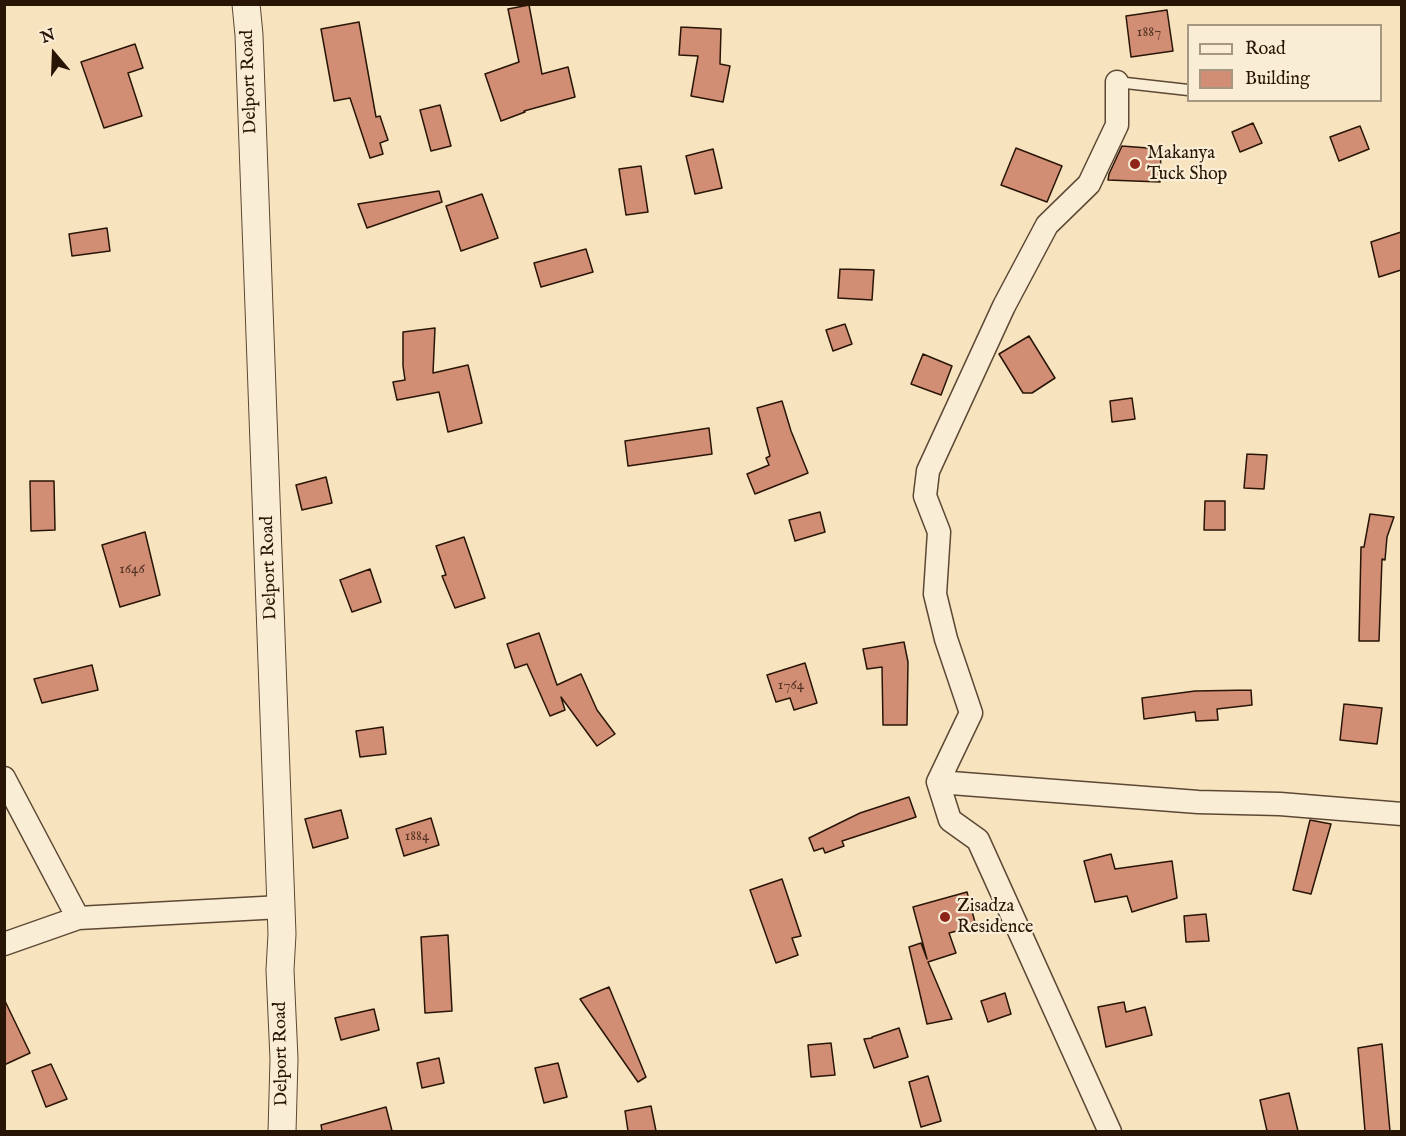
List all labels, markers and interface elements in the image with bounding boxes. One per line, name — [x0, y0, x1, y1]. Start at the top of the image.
north arrow — [24, 24, 84, 84]
house number: 1887 — [1137, 24, 1161, 42]
legend — [1187, 24, 1382, 102]
text: N — [38, 25, 58, 49]
street label: Delport Road — [237, 29, 263, 135]
text: Road — [1245, 38, 1286, 61]
text: Building — [1245, 68, 1310, 91]
place label: Makanya Tuck Shop — [1147, 143, 1227, 186]
marker: Makanya Tuck Shop — [1128, 157, 1142, 171]
street label: Delport Road — [257, 515, 283, 621]
house number: 1646 — [119, 561, 145, 579]
house number: 1764 — [778, 677, 804, 695]
house number: 1884 — [405, 828, 429, 846]
place label: Zisadza Residence — [957, 896, 1033, 938]
marker: Zisadza Residence — [938, 910, 952, 924]
street label: Delport Road — [270, 1002, 294, 1106]

